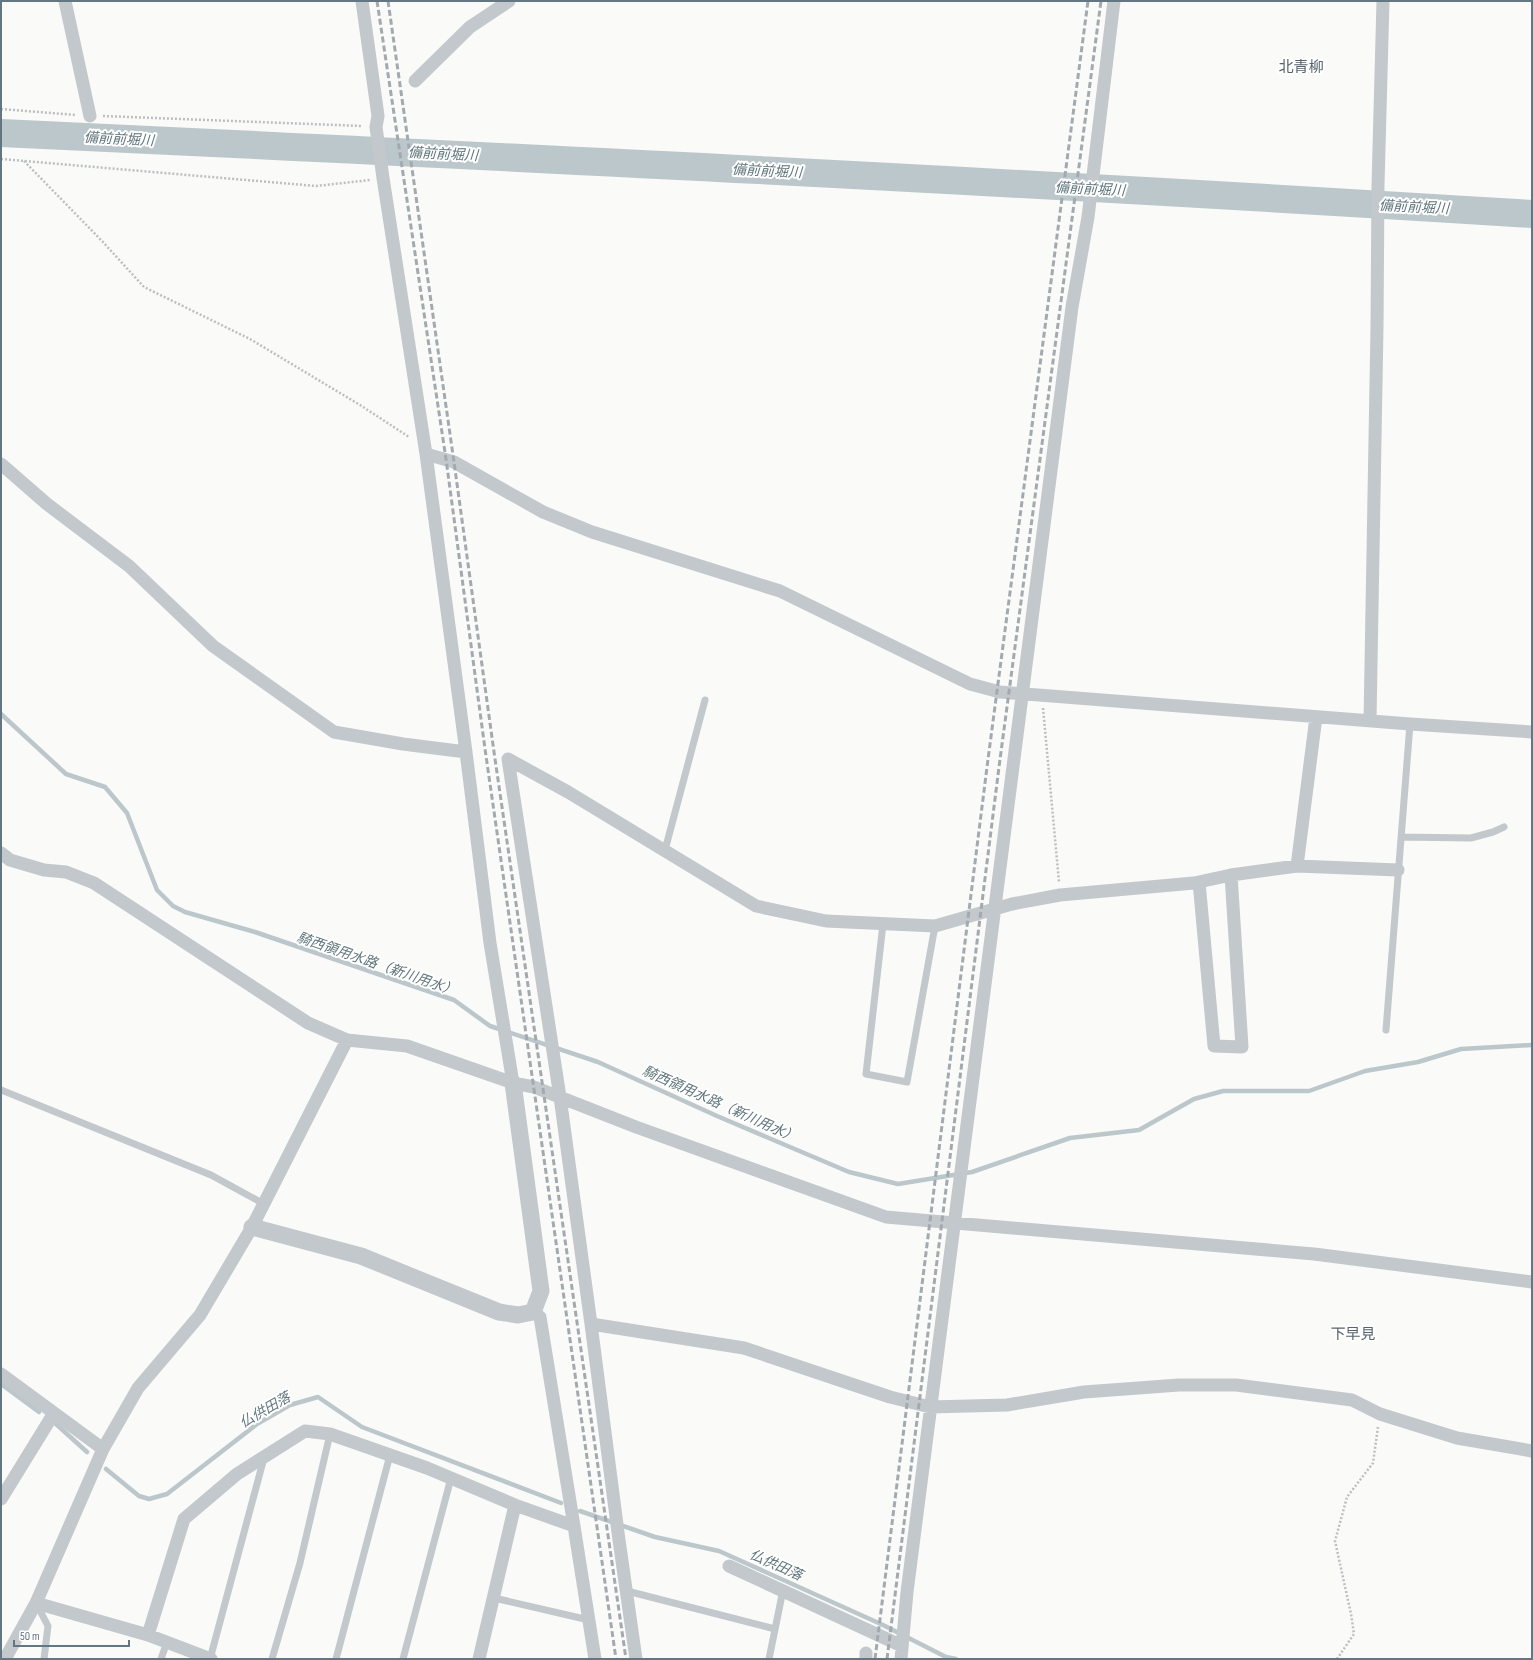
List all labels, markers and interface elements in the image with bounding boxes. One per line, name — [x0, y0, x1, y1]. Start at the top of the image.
district label: 北青柳 — [1278, 58, 1324, 77]
water label: 備前前堀川 — [84, 129, 156, 149]
water label: 備前前堀川 — [408, 144, 480, 164]
water label: 備前前堀川 — [732, 161, 804, 181]
water label: 備前前堀川 — [1055, 179, 1127, 199]
water label: 備前前堀川 — [1379, 197, 1451, 217]
water label: 騎西領用水路（新川用水） — [295, 929, 459, 999]
water label: 騎西領用水路（新川用水） — [640, 1062, 800, 1146]
district label: 下早見 — [1330, 1325, 1376, 1344]
water label: 仏供田落 — [237, 1388, 295, 1431]
water label: 仏供田落 — [747, 1546, 807, 1585]
scale bar — [14, 1622, 129, 1648]
text: 50 m — [20, 1629, 40, 1644]

